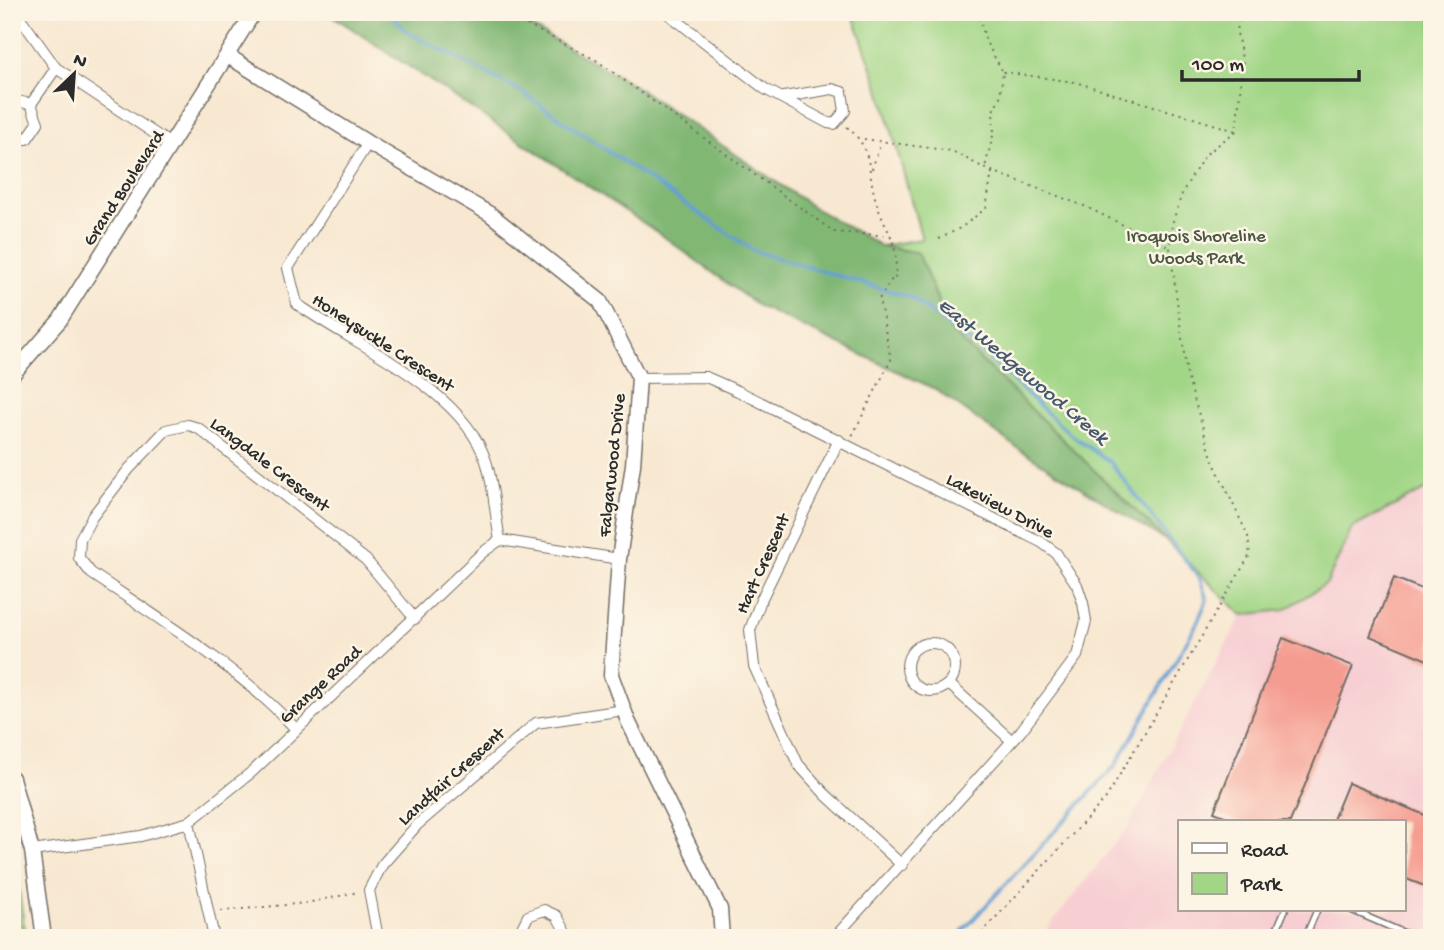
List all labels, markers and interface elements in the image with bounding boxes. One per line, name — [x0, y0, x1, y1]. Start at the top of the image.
north arrow — [38, 38, 108, 108]
scale bar — [1182, 38, 1358, 82]
text: N — [69, 49, 90, 75]
text: 100 m — [1191, 54, 1244, 79]
street label: Grand Boulevard — [79, 125, 172, 251]
park label: Iroquois Shoreline Woods Park — [1126, 226, 1266, 271]
street label: Honeysuckle Crescent — [307, 289, 459, 400]
water label: East Wedgewood Creek — [931, 294, 1114, 453]
street label: Falgarwood Drive — [594, 392, 632, 539]
street label: Langdale Crescent — [204, 413, 335, 520]
street label: Lakeview Drive — [942, 469, 1057, 545]
street label: Hart Crescent — [732, 509, 797, 618]
street label: Grange Road — [275, 640, 369, 730]
street label: Landfair Crescent — [394, 722, 512, 832]
legend — [1178, 820, 1406, 912]
text: Road — [1241, 840, 1289, 865]
text: Park — [1240, 874, 1284, 899]

